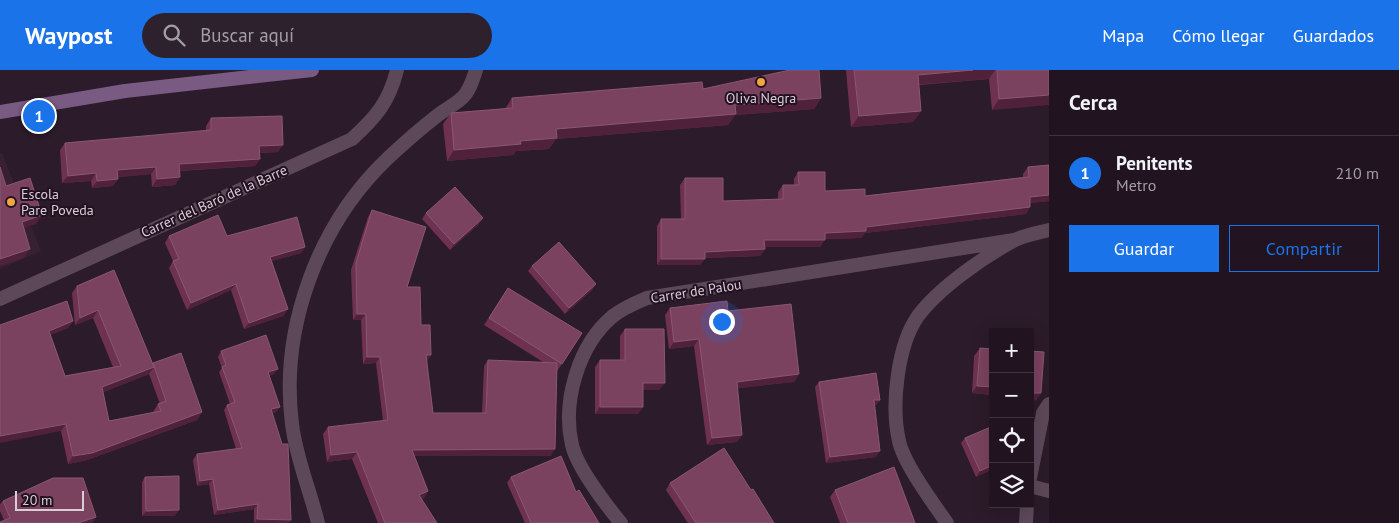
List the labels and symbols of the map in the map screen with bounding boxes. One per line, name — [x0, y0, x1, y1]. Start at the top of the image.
marker: Oliva Negra — [755, 76, 767, 88]
place label: Oliva Negra — [726, 89, 796, 107]
pin: 1 — [23, 97, 55, 135]
street label: Carrer del Baró de la Barre — [138, 161, 290, 241]
place label: Escola Pare Poveda — [21, 185, 94, 219]
marker: Escola Pare Poveda — [5, 196, 17, 208]
street label: Carrer de Palou — [649, 275, 743, 307]
your location — [709, 309, 735, 335]
scale bar — [15, 488, 84, 511]

